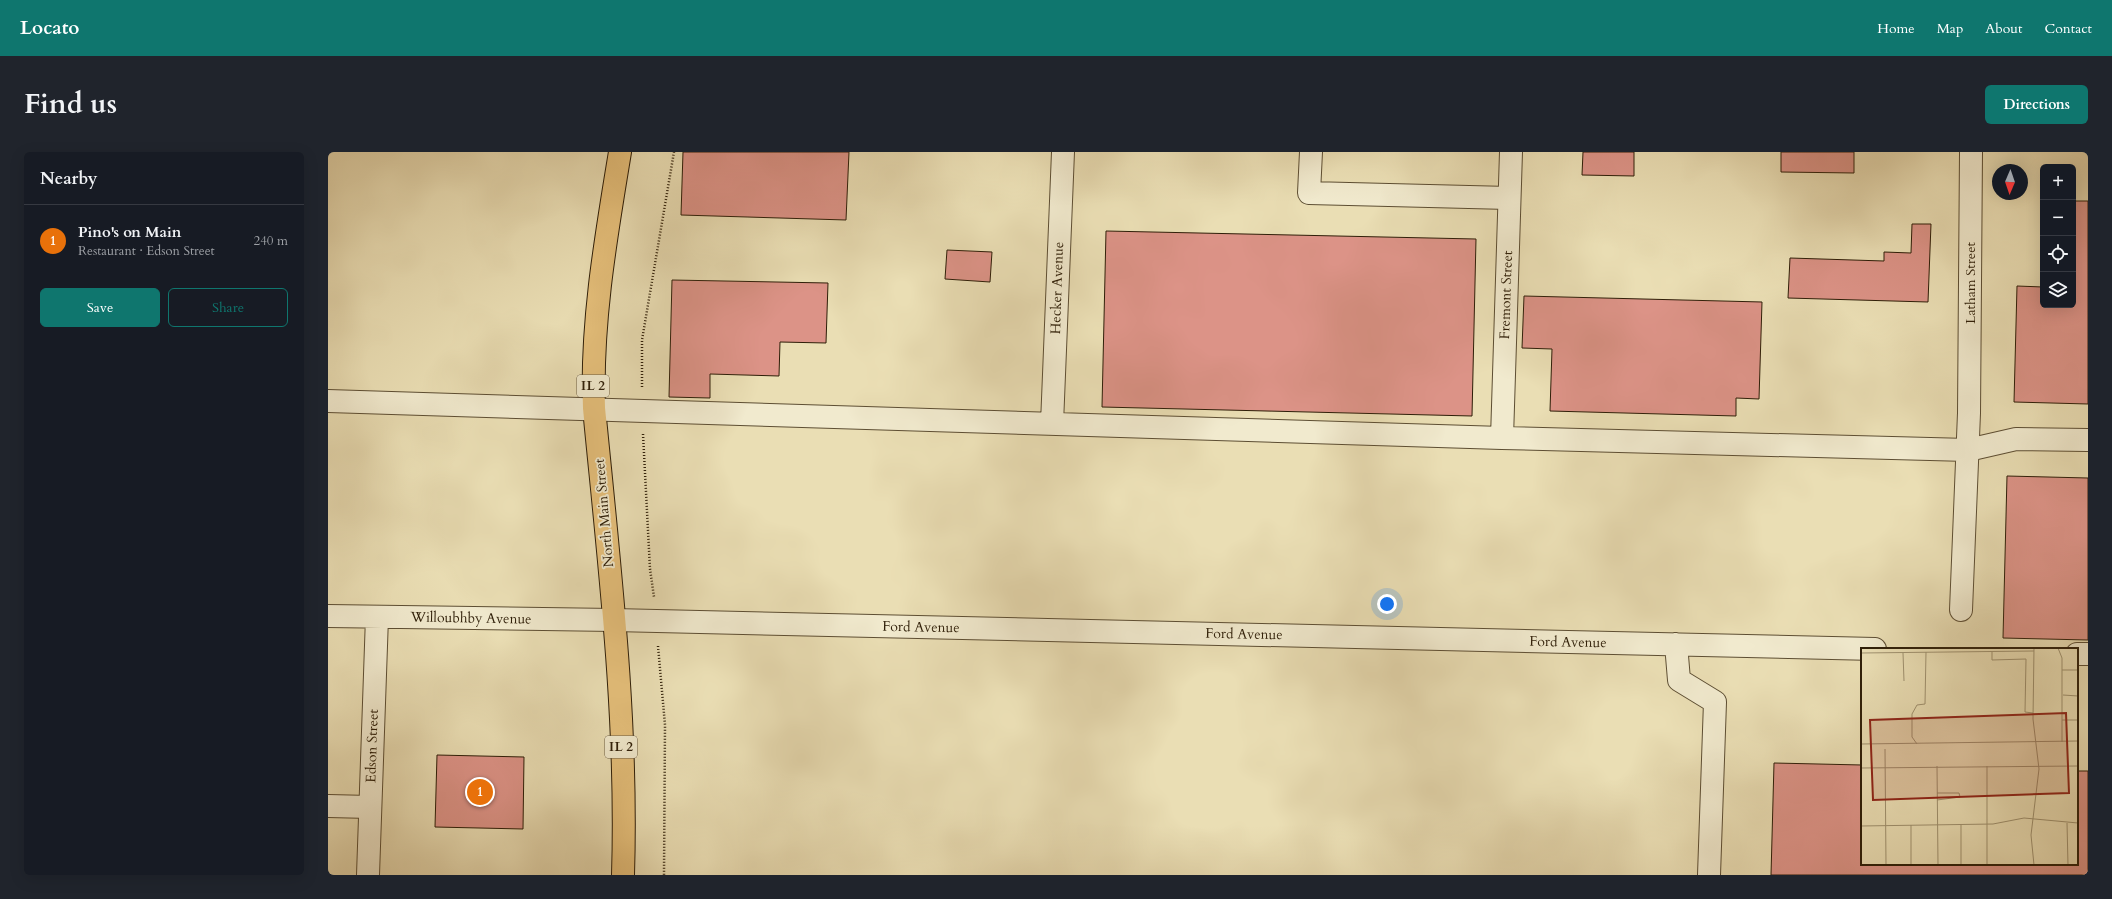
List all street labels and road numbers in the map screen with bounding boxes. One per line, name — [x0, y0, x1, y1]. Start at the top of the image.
street label: Hecker Avenue — [1046, 241, 1068, 335]
street label: Latham Street — [1961, 241, 1980, 324]
street label: Fremont Street — [1495, 250, 1517, 340]
road number: IL 2 — [577, 375, 609, 397]
street label: North Main Street — [590, 457, 618, 568]
street label: Willoubhby Avenue — [409, 607, 532, 629]
street label: Ford Avenue — [882, 617, 960, 637]
street label: Ford Avenue — [1205, 624, 1283, 644]
street label: Ford Avenue — [1529, 632, 1607, 652]
street label: Edson Street — [361, 708, 383, 783]
road number: IL 2 — [605, 736, 637, 758]

